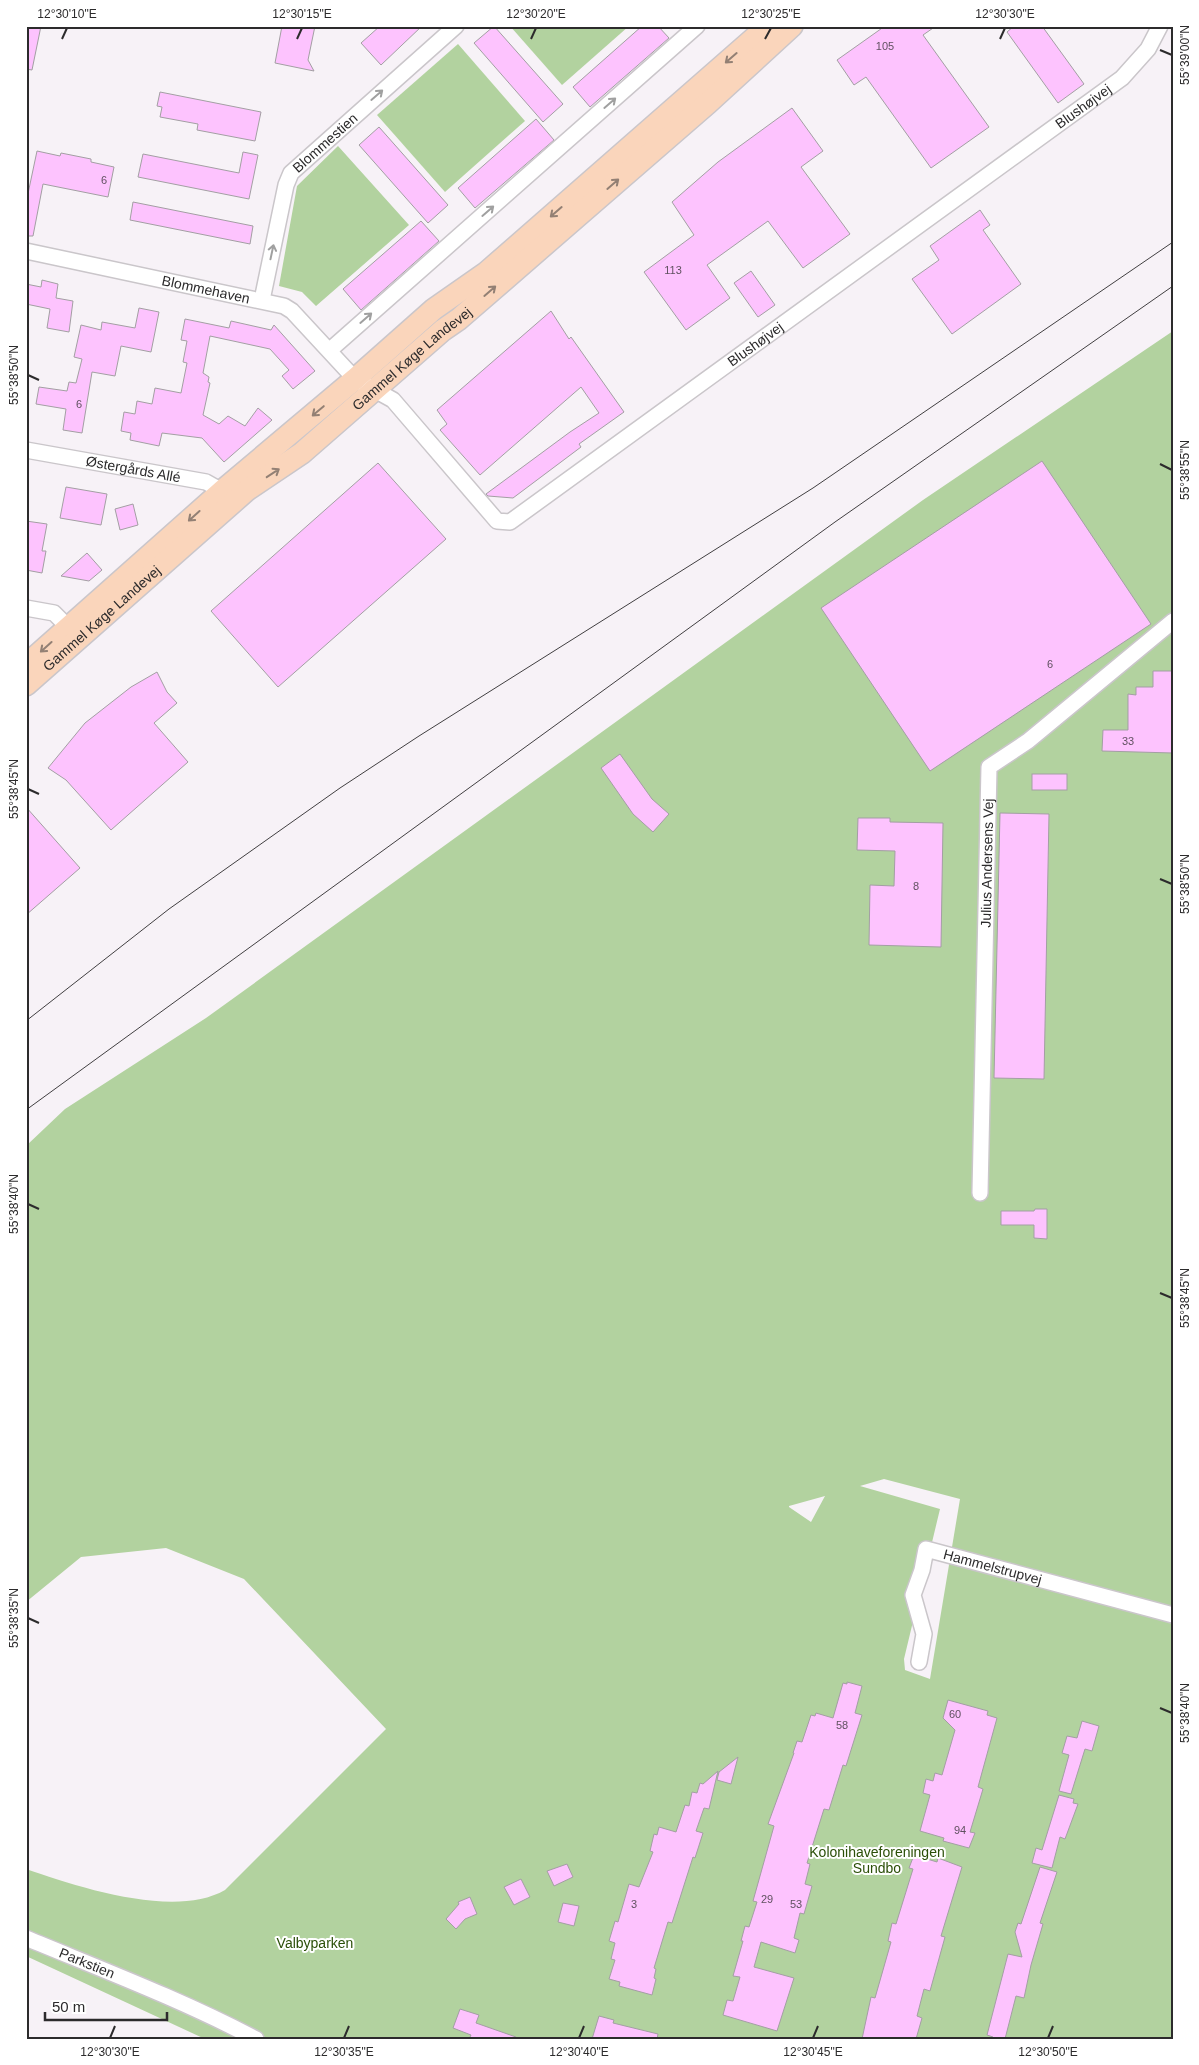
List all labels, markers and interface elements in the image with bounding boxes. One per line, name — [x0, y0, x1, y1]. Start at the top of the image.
text: 12°30'10"E — [37, 7, 97, 21]
text: 12°30'15"E — [272, 7, 332, 21]
text: 12°30'20"E — [506, 7, 566, 21]
text: 12°30'25"E — [741, 7, 801, 21]
text: 12°30'30"E — [975, 7, 1035, 21]
text: 55°39'00"N — [1178, 25, 1192, 85]
house number: 105 — [876, 40, 894, 52]
one-way arrow — [725, 53, 738, 64]
street label: Blushøjvej — [1052, 81, 1114, 132]
one-way arrow — [370, 90, 383, 101]
one-way arrow — [603, 98, 616, 109]
street label: Blommestien — [289, 110, 361, 176]
house number: 6 — [101, 174, 107, 186]
one-way arrow — [606, 178, 619, 190]
one-way arrow — [482, 205, 495, 216]
one-way arrow — [550, 206, 563, 218]
one-way arrow — [268, 245, 277, 261]
house number: 113 — [664, 264, 682, 276]
street label: Blommehaven — [160, 272, 251, 307]
one-way arrow — [484, 285, 497, 297]
street label: Gammel Køge Landevej — [349, 304, 475, 413]
one-way arrow — [360, 312, 373, 324]
street label: Blushøjvej — [724, 319, 786, 369]
text: 55°38'50"N — [7, 345, 21, 405]
house number: 6 — [76, 398, 82, 410]
one-way arrow — [311, 405, 324, 416]
text: 55°38'55"N — [1178, 440, 1192, 500]
street label: Østergårds Allé — [85, 453, 182, 485]
one-way arrow — [265, 468, 279, 478]
one-way arrow — [187, 510, 200, 521]
street label: Gammel Køge Landevej — [40, 562, 164, 674]
one-way arrow — [40, 641, 53, 653]
house number: 6 — [1047, 658, 1053, 670]
house number: 33 — [1122, 735, 1134, 747]
text: 55°38'45"N — [7, 759, 21, 819]
street label: Julius Andersens Vej — [978, 798, 996, 928]
text: 55°38'50"N — [1178, 854, 1192, 914]
house number: 8 — [913, 880, 919, 892]
text: 55°38'40"N — [7, 1174, 21, 1234]
text: 55°38'45"N — [1178, 1268, 1192, 1328]
street label: Hammelstrupvej — [942, 1546, 1044, 1588]
text: 55°38'35"N — [7, 1588, 21, 1648]
text: 55°38'40"N — [1178, 1683, 1192, 1743]
house number: 60 — [949, 1708, 961, 1720]
house number: 58 — [836, 1719, 848, 1731]
house number: 94 — [954, 1824, 966, 1836]
park label: Kolonihaveforeningen Sundbo — [809, 1844, 945, 1876]
house number: 29 — [761, 1893, 773, 1905]
house number: 3 — [631, 1898, 637, 1910]
house number: 53 — [790, 1898, 802, 1910]
park label: Valbyparken — [277, 1935, 353, 1951]
street label: Parkstien — [57, 1945, 117, 1982]
scale bar — [45, 1990, 168, 2022]
text: 50 m — [52, 1998, 85, 2015]
text: 12°30'30"E — [80, 2045, 140, 2059]
text: 12°30'35"E — [314, 2045, 374, 2059]
text: 12°30'40"E — [549, 2045, 609, 2059]
text: 12°30'45"E — [783, 2045, 843, 2059]
text: 12°30'50"E — [1018, 2045, 1078, 2059]

